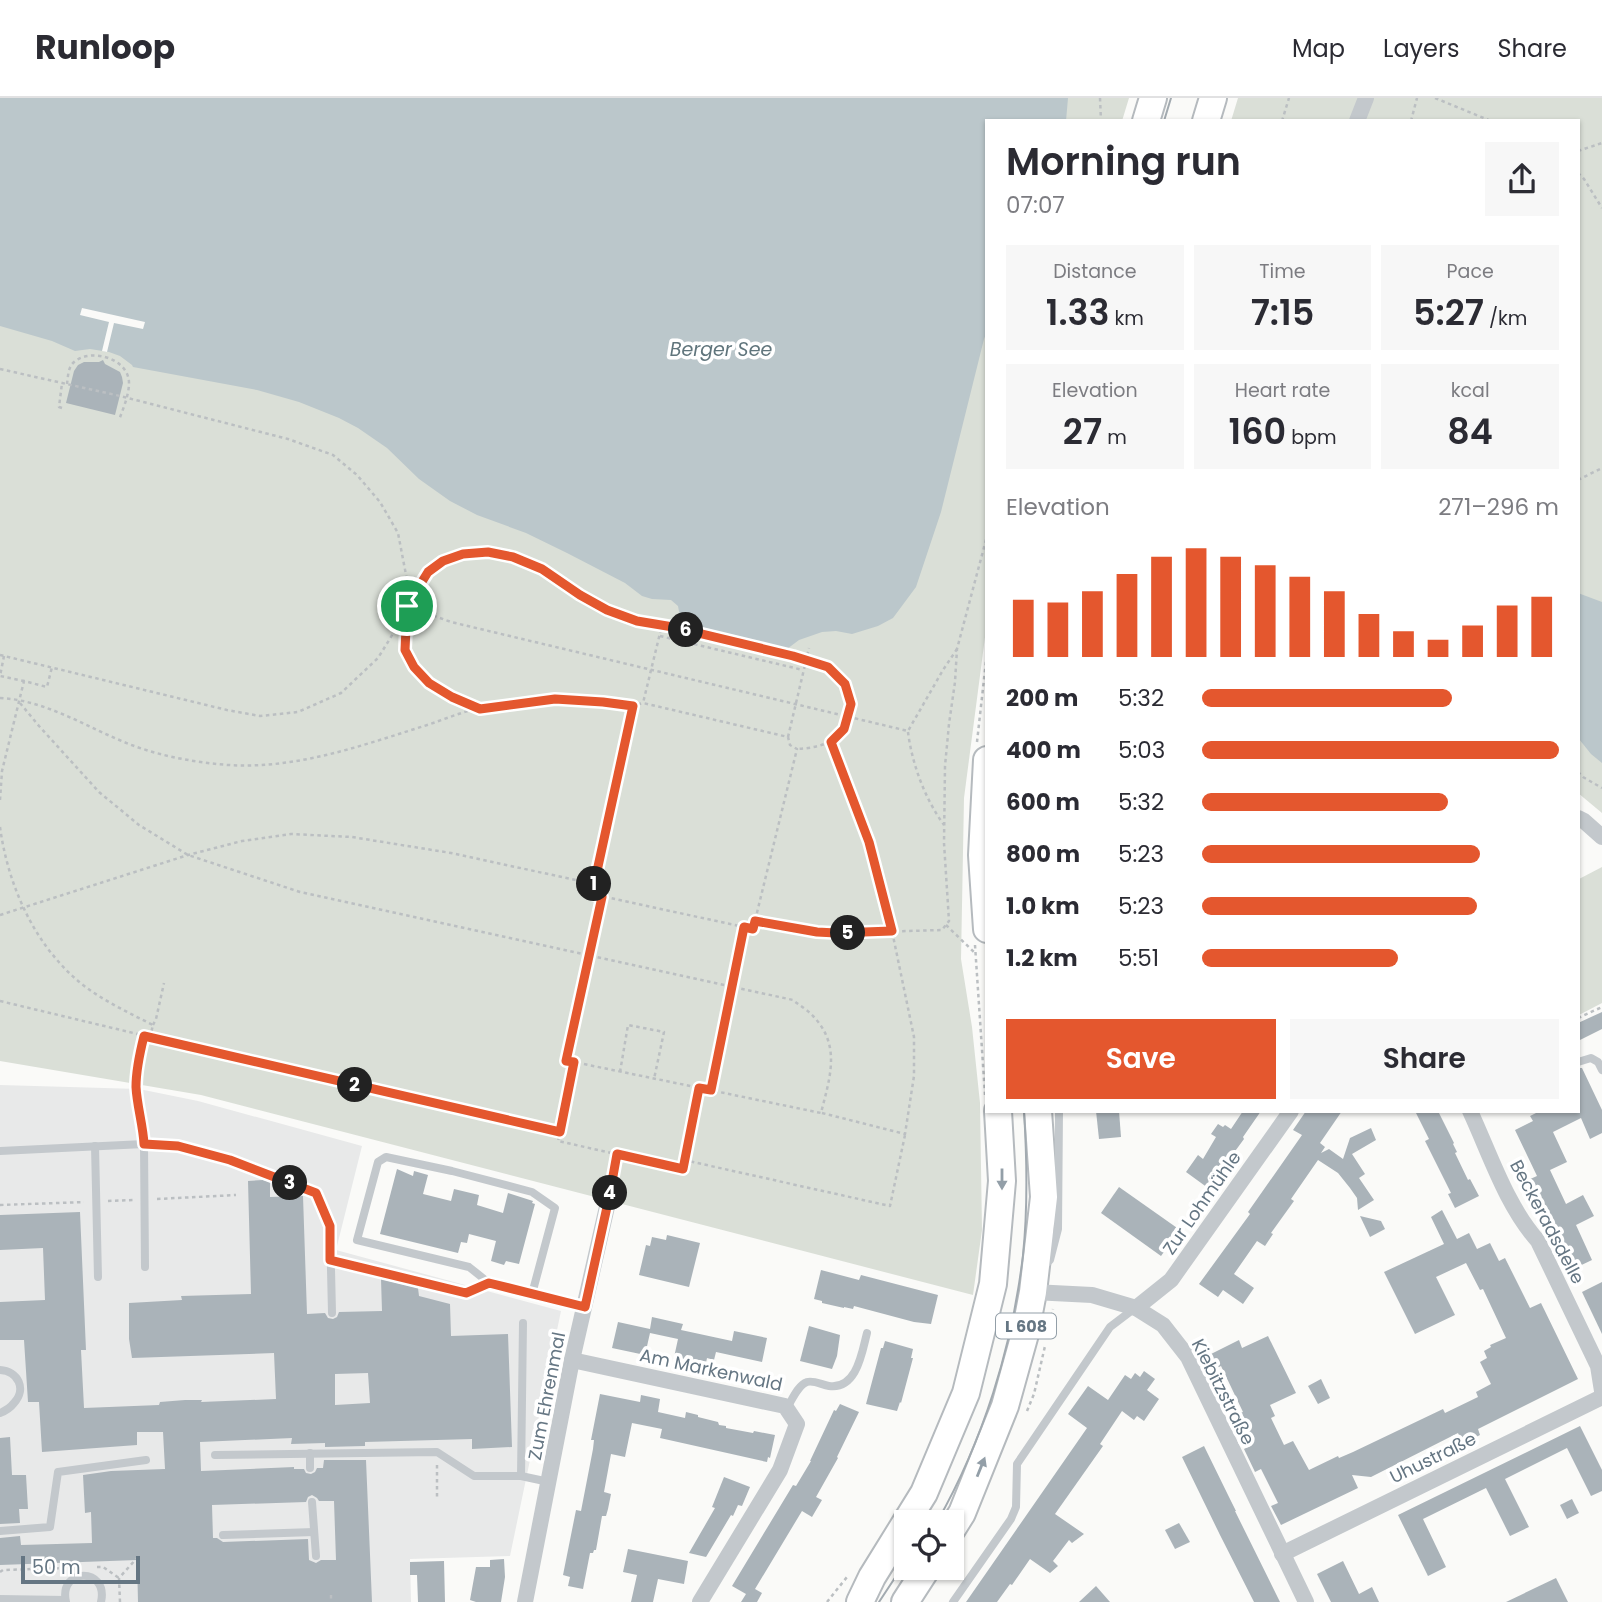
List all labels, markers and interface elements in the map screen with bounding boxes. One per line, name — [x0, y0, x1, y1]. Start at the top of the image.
text: Runloop — [35, 24, 175, 71]
text: Map — [1292, 32, 1345, 65]
text: Layers — [1383, 32, 1459, 65]
text: Share — [1497, 32, 1567, 65]
text: Morning run — [1006, 135, 1241, 188]
button: share — [1485, 142, 1559, 216]
text: 07:07 — [1006, 189, 1065, 221]
text: Distance — [1053, 258, 1136, 285]
text: Time — [1259, 258, 1306, 285]
text: Pace — [1447, 258, 1494, 285]
text: 1.33 — [1046, 288, 1109, 337]
text: 7:15 — [1251, 288, 1314, 337]
text: 5:27 — [1413, 288, 1484, 337]
text: km — [1109, 305, 1144, 332]
text: /km — [1484, 305, 1527, 332]
water label: Berger See — [670, 336, 772, 363]
text: Elevation — [1052, 377, 1138, 404]
text: Heart rate — [1235, 377, 1330, 404]
text: kcal — [1451, 377, 1490, 404]
text: 27 — [1063, 407, 1102, 456]
text: 160 — [1228, 407, 1286, 456]
text: 84 — [1447, 407, 1493, 456]
text: m — [1102, 424, 1127, 451]
text: bpm — [1286, 424, 1337, 451]
text: Elevation — [1006, 491, 1110, 523]
text: 271–296 m — [1438, 491, 1559, 523]
pin — [377, 576, 437, 636]
icon: arrive — [388, 587, 426, 625]
pin: 6 — [668, 612, 704, 648]
text: 6 — [679, 616, 692, 643]
text: 200 m — [1006, 682, 1078, 714]
text: 5:32 — [1118, 682, 1164, 714]
text: 400 m — [1006, 734, 1081, 766]
text: 5:03 — [1118, 734, 1165, 766]
text: 600 m — [1006, 786, 1080, 818]
text: 5:32 — [1118, 786, 1164, 818]
text: 800 m — [1006, 838, 1080, 870]
text: 5:23 — [1118, 838, 1164, 870]
pin: 1 — [576, 866, 612, 902]
text: 1 — [590, 870, 597, 897]
text: 1.0 km — [1006, 890, 1080, 922]
text: 5:23 — [1118, 890, 1164, 922]
pin: 5 — [830, 916, 866, 950]
text: 5 — [841, 919, 854, 946]
text: 1.2 km — [1006, 942, 1078, 974]
text: 5:51 — [1118, 942, 1159, 974]
button: Save — [1006, 1019, 1276, 1099]
button: Share — [1290, 1019, 1559, 1099]
pin: 2 — [338, 1068, 372, 1102]
text: 2 — [349, 1071, 360, 1098]
street label: Zur Lohmühle — [1157, 1146, 1246, 1259]
street label: Beckeradsdelle — [1504, 1155, 1591, 1288]
pin: 3 — [272, 1166, 308, 1200]
text: 3 — [284, 1169, 295, 1196]
one-way arrow — [996, 1169, 1007, 1191]
pin: 4 — [592, 1176, 628, 1210]
text: 4 — [603, 1179, 616, 1206]
road number: L 608 — [996, 1314, 1056, 1338]
street label: Zum Ehrenmal — [522, 1330, 571, 1462]
street label: Kiebitzstraße — [1186, 1334, 1261, 1449]
street label: Am Markenwald — [637, 1342, 785, 1397]
street label: Uhustraße — [1385, 1426, 1480, 1489]
one-way arrow — [975, 1456, 986, 1477]
map controls — [894, 1510, 964, 1580]
button: locate — [894, 1510, 964, 1580]
scale bar — [21, 1553, 140, 1585]
text: 50 m — [32, 1554, 81, 1581]

